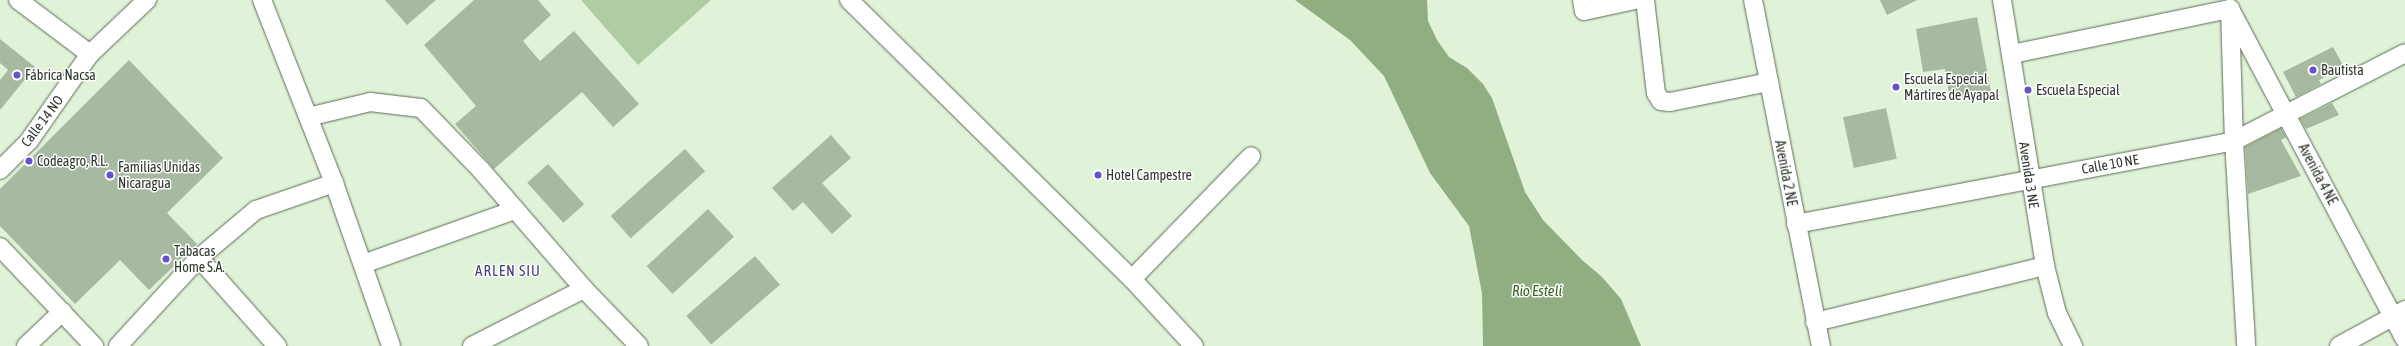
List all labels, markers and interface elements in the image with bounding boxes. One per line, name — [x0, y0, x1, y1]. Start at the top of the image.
place label: Bautista — [2321, 62, 2364, 78]
marker: Bautista — [2308, 65, 2318, 75]
place label: Fábrica Nacsa — [25, 67, 96, 83]
marker: Fábrica Nacsa — [12, 70, 22, 80]
place label: Escuela Especial Mártires de Ayapal — [1904, 71, 1999, 104]
marker: Escuela Especial Mártires de Ayapal — [1891, 82, 1901, 92]
place label: Escuela Especial — [2036, 82, 2120, 98]
marker: Escuela Especial — [2023, 85, 2033, 95]
street label: Calle 14 NO — [17, 92, 67, 150]
street label: Avenida 2 NE — [1771, 139, 1801, 207]
street label: Avenida 3 NE — [2015, 141, 2043, 209]
street label: Avenida 4 NE — [2295, 141, 2341, 207]
street label: Calle 10 NE — [2080, 151, 2140, 177]
place label: Codeagro, R.L. — [37, 153, 108, 169]
marker: Codeagro, R.L. — [24, 156, 34, 166]
place label: Familias Unidas Nicaragua — [118, 159, 200, 192]
place label: Hotel Campestre — [1106, 167, 1192, 183]
marker: Familias Unidas Nicaragua — [105, 170, 115, 180]
marker: Hotel Campestre — [1093, 170, 1103, 180]
place label: Tabacas Home S.A. — [174, 243, 225, 276]
marker: Tabacas Home S.A. — [161, 254, 171, 264]
district label: ARLEN SIU — [475, 262, 541, 280]
water label: Río Estelí — [1512, 282, 1562, 300]

